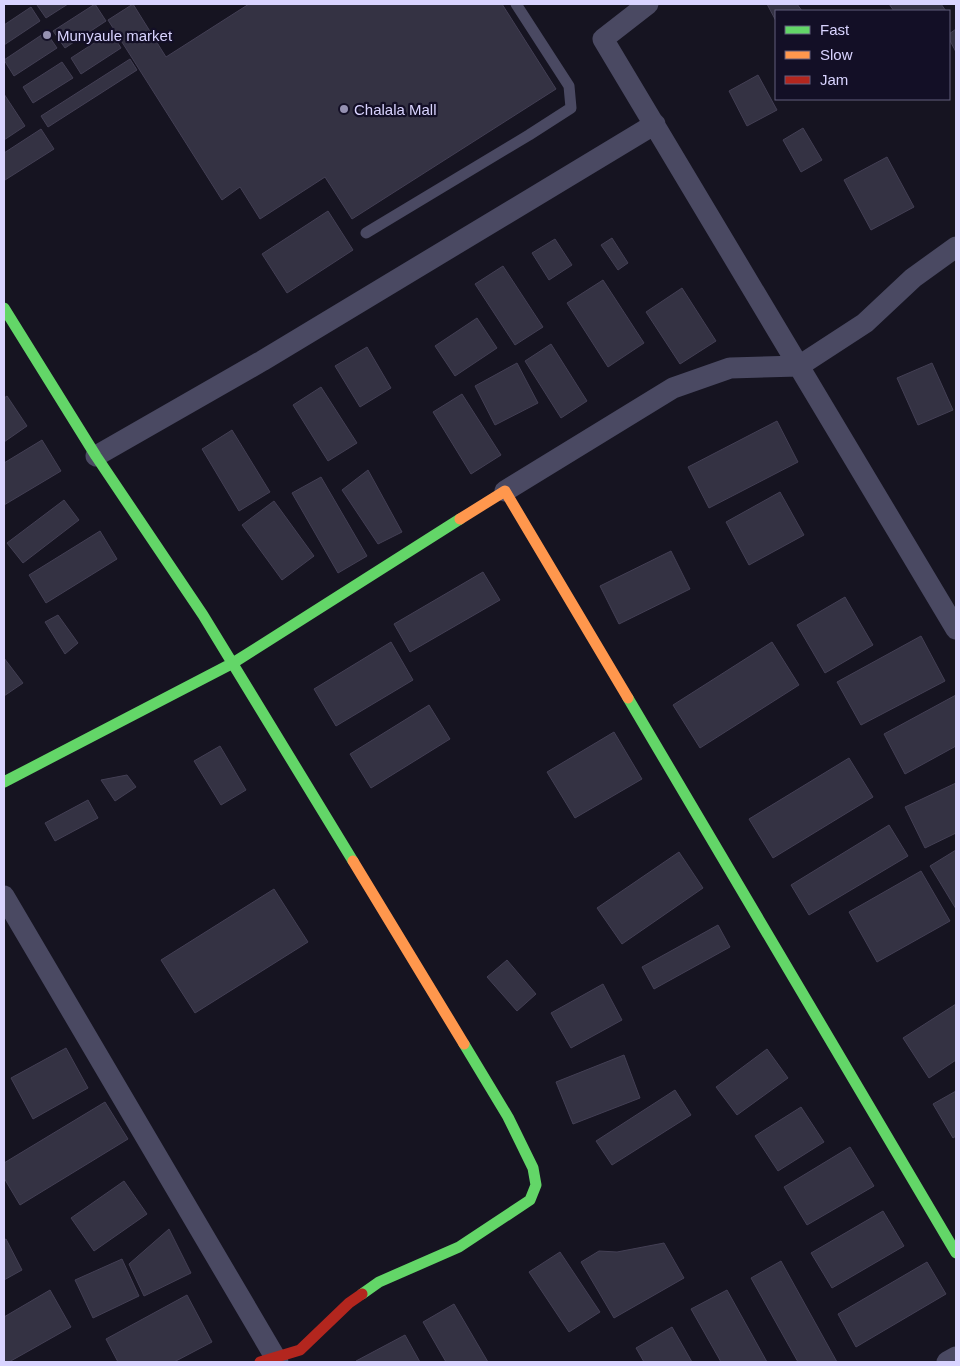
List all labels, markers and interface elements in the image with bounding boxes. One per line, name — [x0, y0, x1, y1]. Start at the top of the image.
legend — [775, 10, 950, 100]
text: Fast — [820, 21, 850, 38]
place label: Munyaule market — [57, 27, 173, 44]
marker: Munyaule market — [41, 29, 53, 41]
text: Slow — [820, 46, 853, 63]
text: Jam — [820, 71, 848, 88]
place label: Chalala Mall — [354, 101, 437, 118]
marker: Chalala Mall — [338, 103, 350, 115]

